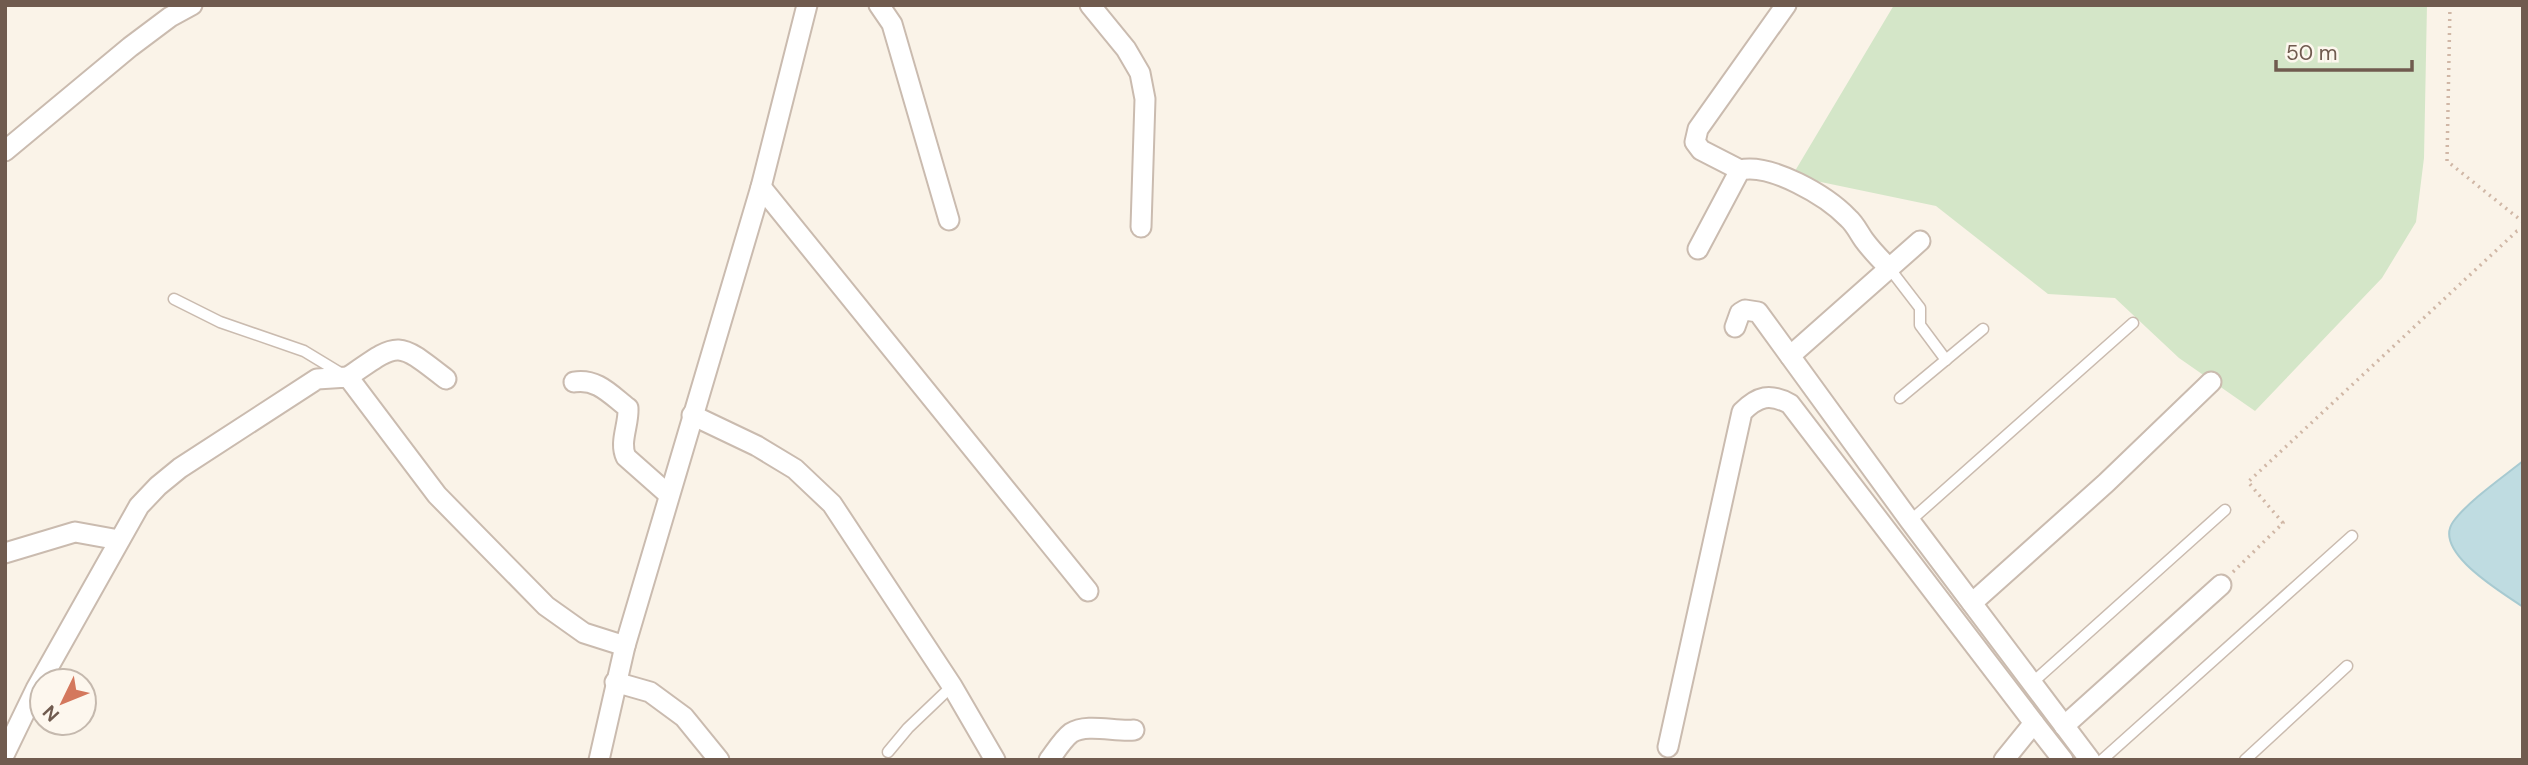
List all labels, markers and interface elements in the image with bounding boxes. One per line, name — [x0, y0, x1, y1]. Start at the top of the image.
scale bar — [2276, 28, 2412, 72]
text: 50 m — [2286, 39, 2337, 67]
north arrow — [28, 667, 98, 737]
text: N — [37, 700, 65, 727]

